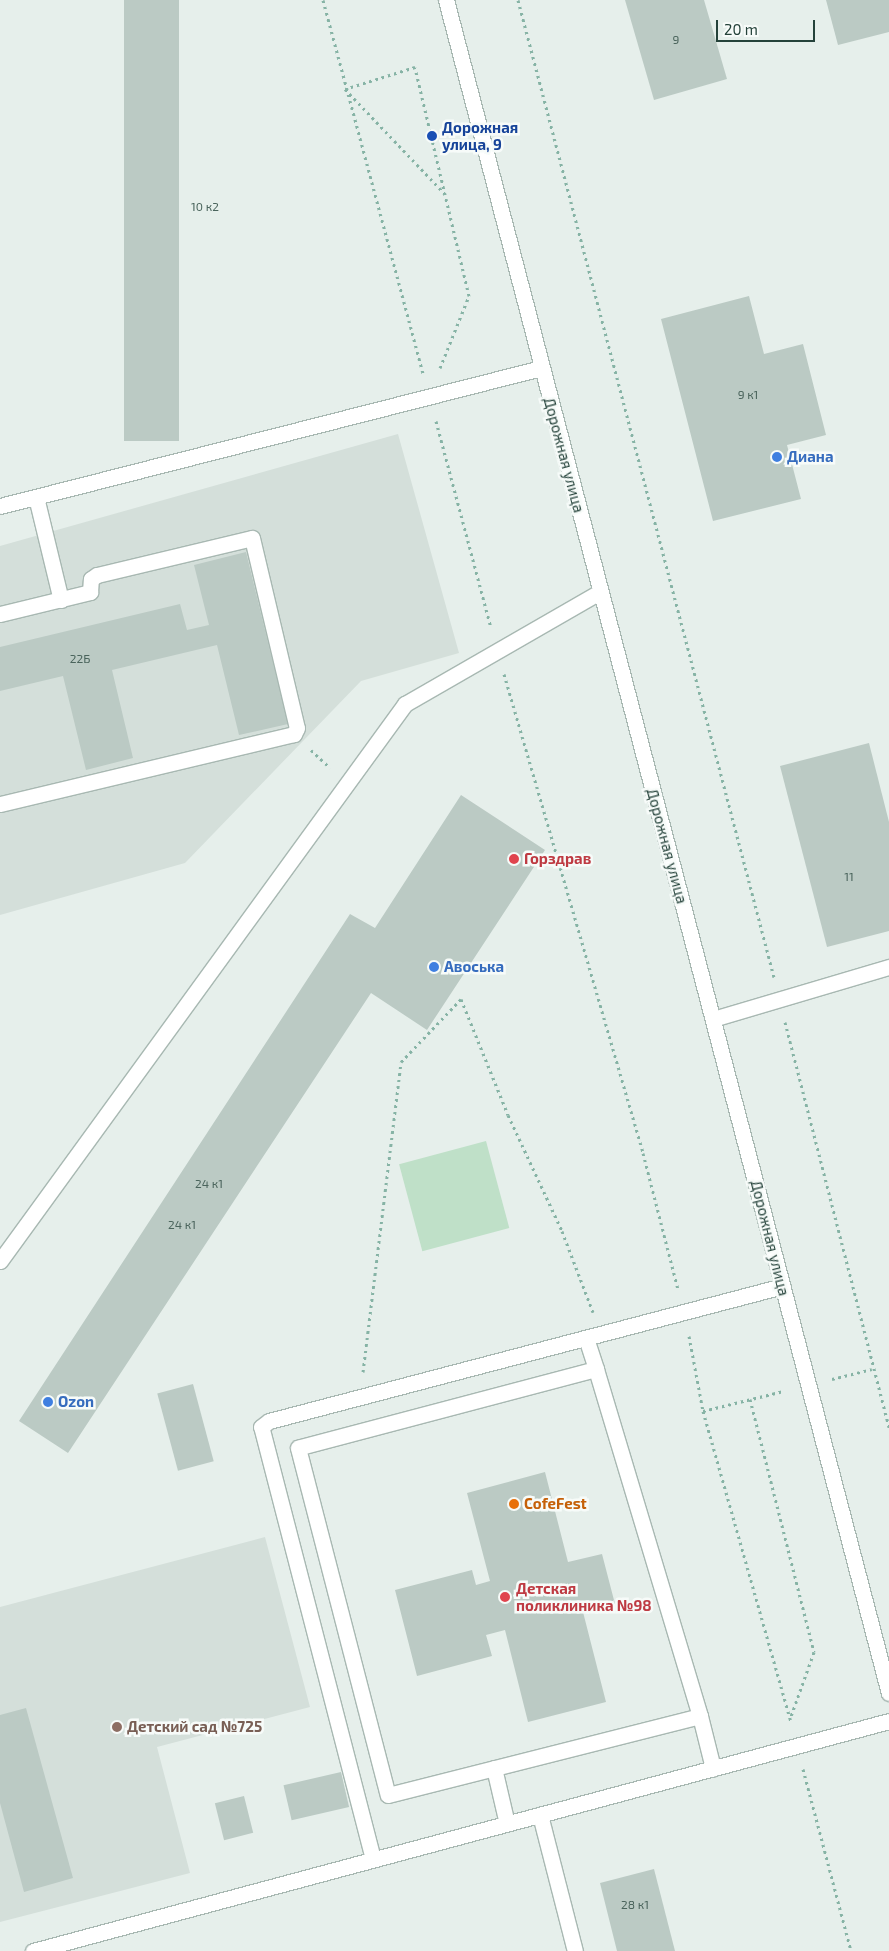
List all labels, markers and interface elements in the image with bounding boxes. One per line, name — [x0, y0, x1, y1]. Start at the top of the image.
scale bar — [719, 10, 818, 42]
text: 20 m — [724, 20, 758, 38]
house number: 9 — [673, 33, 679, 47]
place label: Дорожная улица, 9 — [442, 118, 518, 153]
marker: Дорожная улица, 9 — [426, 130, 438, 142]
house number: 10 к2 — [191, 200, 219, 214]
house number: 9 к1 — [738, 388, 758, 402]
street label: Дорожная улица — [540, 395, 588, 515]
place label: Диана — [787, 448, 833, 466]
marker: Диана — [771, 451, 783, 463]
house number: 22Б — [70, 652, 90, 666]
street label: Дорожная улица — [643, 786, 691, 906]
place label: Горздрав — [524, 850, 591, 868]
marker: Горздрав — [508, 853, 520, 865]
house number: 11 — [844, 870, 854, 884]
place label: Авоська — [444, 958, 504, 976]
marker: Авоська — [428, 961, 440, 973]
house number: 24 к1 — [195, 1177, 223, 1191]
street label: Дорожная улица — [747, 1178, 793, 1298]
house number: 24 к1 — [168, 1218, 196, 1232]
place label: Ozon — [58, 1393, 94, 1411]
marker: Ozon — [42, 1396, 54, 1408]
place label: CofeFest — [524, 1495, 587, 1513]
marker: CofeFest — [508, 1498, 520, 1510]
place label: Детская поликлиника №98 — [516, 1579, 652, 1614]
marker: Детская поликлиника №98 — [498, 1590, 512, 1604]
place label: Детский сад №725 — [127, 1718, 262, 1736]
marker: Детский сад №725 — [111, 1721, 123, 1733]
house number: 28 к1 — [621, 1898, 649, 1912]

